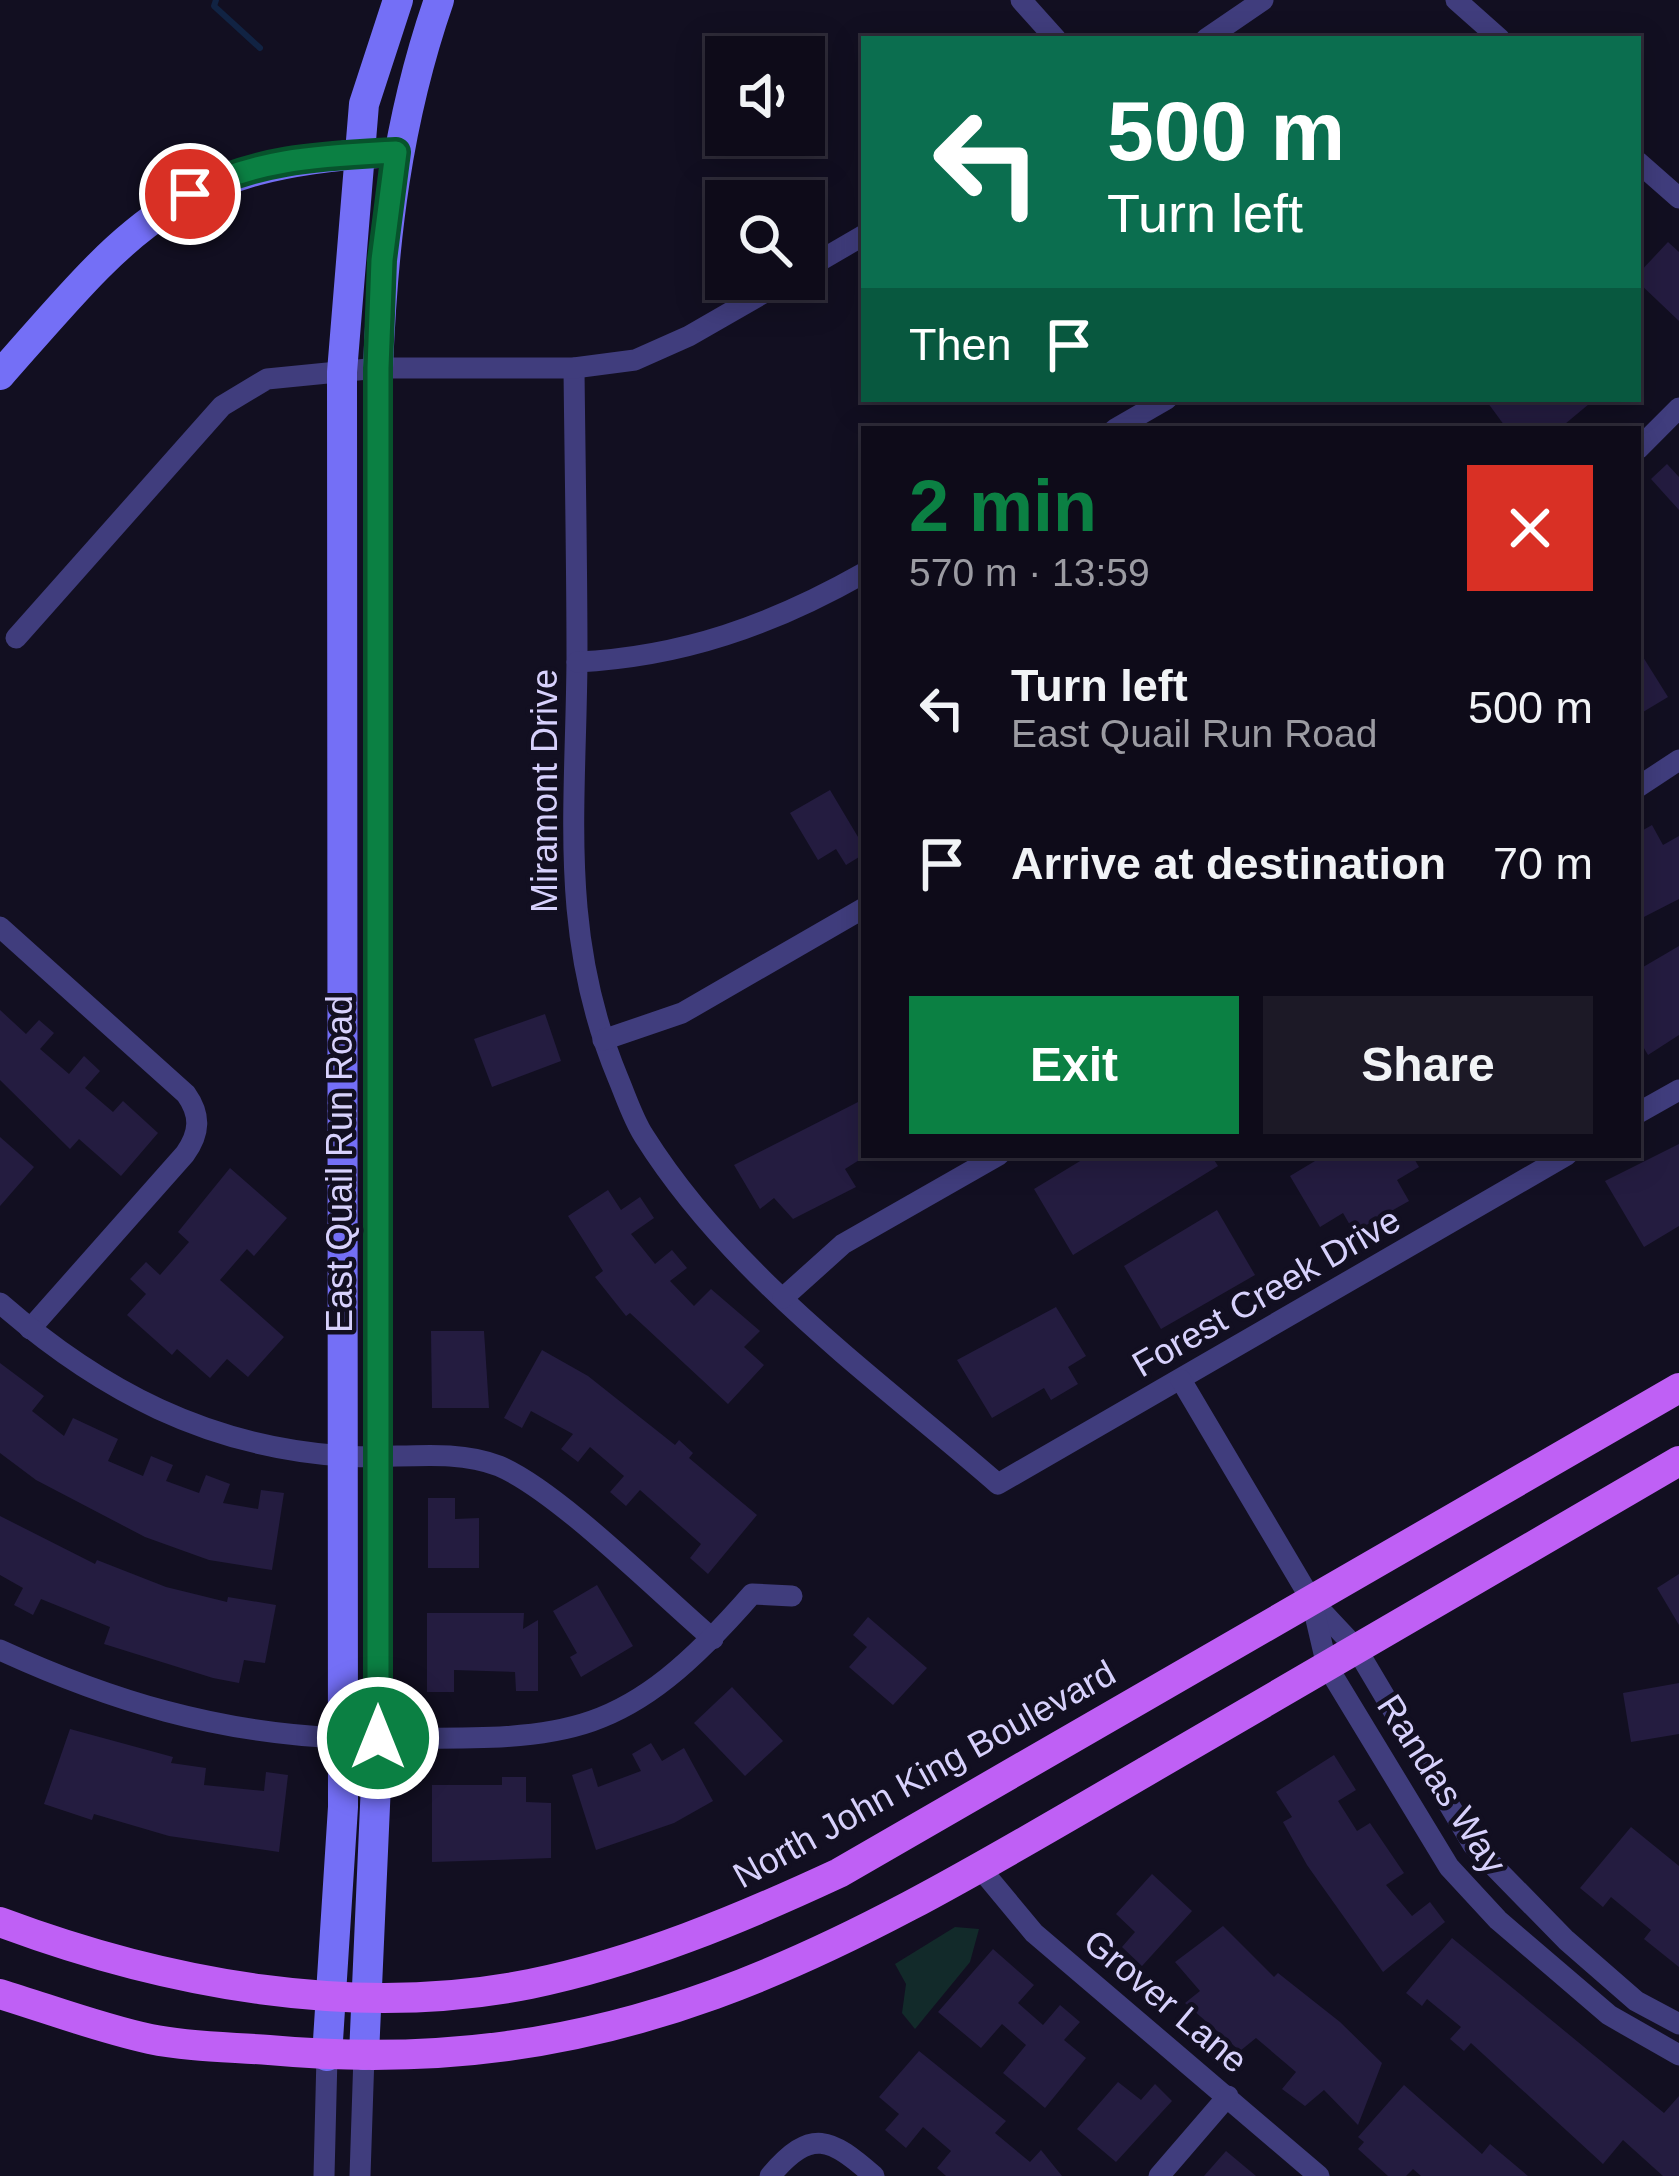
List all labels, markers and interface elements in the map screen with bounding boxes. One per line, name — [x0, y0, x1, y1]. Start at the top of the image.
map controls — [705, 36, 825, 300]
button: sound — [705, 36, 825, 156]
icon: left — [909, 84, 1065, 240]
text: 500 m — [1107, 84, 1345, 178]
pin — [139, 143, 241, 245]
icon: arrive — [157, 161, 223, 227]
button: search — [705, 180, 825, 300]
text: Turn left — [1107, 183, 1303, 243]
icon: arrive — [1036, 312, 1102, 378]
text: Then — [909, 319, 1012, 370]
button: close — [1467, 465, 1593, 591]
text: 2 min — [909, 466, 1097, 546]
text: 570 m · 13:59 — [909, 551, 1150, 594]
text: Turn left — [1011, 660, 1188, 711]
street label: Miramont Drive — [524, 669, 565, 913]
icon: left — [909, 675, 975, 741]
text: 500 m — [1468, 682, 1593, 733]
text: East Quail Run Road — [1011, 712, 1377, 755]
icon: arrive — [909, 831, 975, 897]
text: Arrive at destination — [1011, 838, 1446, 889]
text: 70 m — [1493, 838, 1593, 889]
street label: East Quail Run Road — [319, 995, 360, 1333]
button: Exit — [909, 996, 1239, 1134]
button: Share — [1263, 996, 1593, 1134]
street label: Forest Creek Drive — [1125, 1199, 1407, 1385]
street label: North John King Boulevard — [726, 1652, 1122, 1896]
position arrow — [315, 1675, 441, 1801]
street label: Randas Way — [1369, 1687, 1515, 1881]
street label: Grover Lane — [1076, 1921, 1256, 2081]

